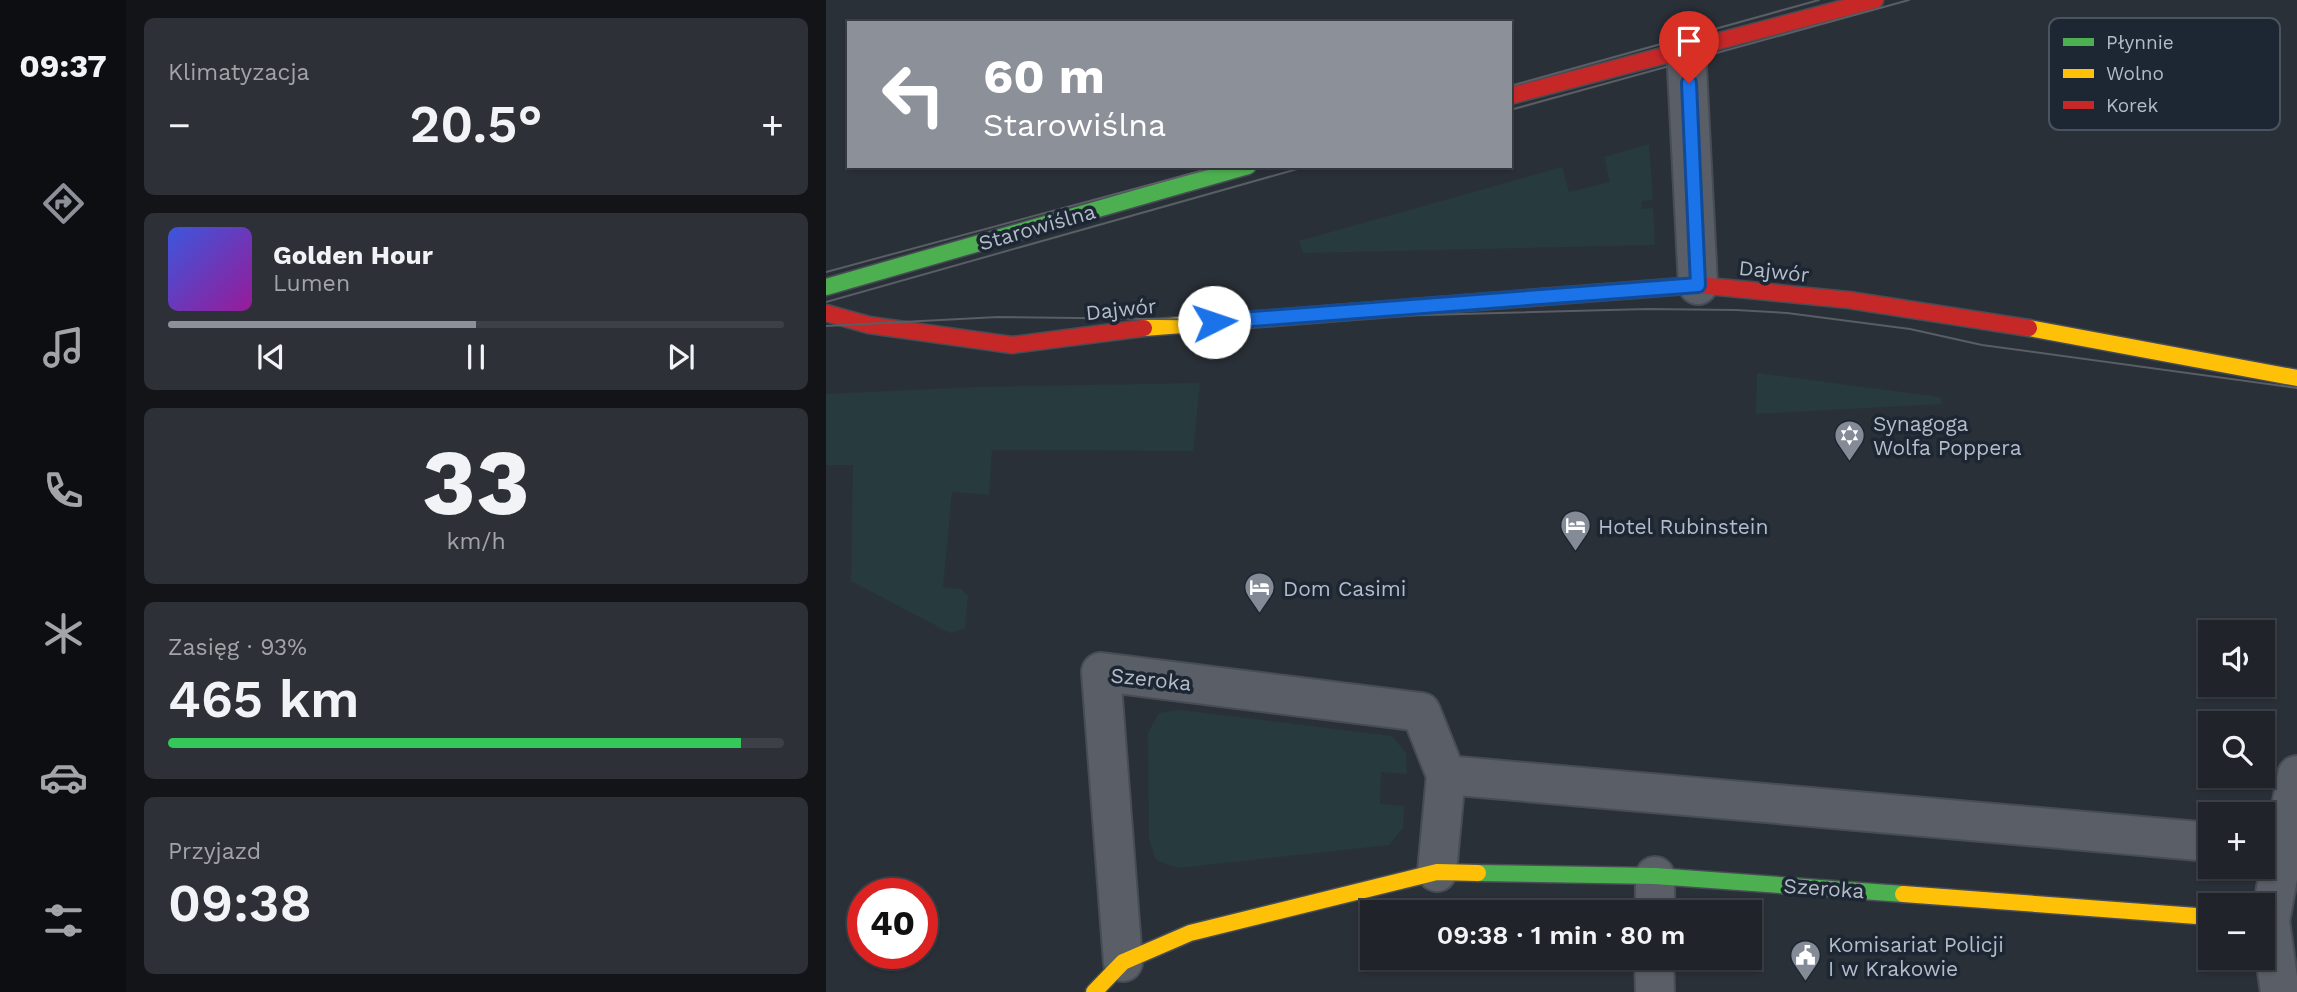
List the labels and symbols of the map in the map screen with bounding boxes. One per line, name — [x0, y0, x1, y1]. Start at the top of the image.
pin — [1659, 11, 1719, 83]
legend — [2049, 18, 2280, 130]
text: Płynnie — [2106, 31, 2174, 54]
text: Wolno — [2106, 62, 2164, 85]
text: Korek — [2106, 94, 2158, 117]
street label: Starowiślna — [976, 198, 1098, 256]
street label: Dajwór — [1737, 255, 1811, 287]
position arrow — [1177, 285, 1251, 359]
street label: Dajwór — [1084, 293, 1158, 325]
place label: Synagoga Wolfa Poppera — [1873, 411, 2022, 460]
synagogue icon: Synagoga Wolfa Poppera — [1833, 418, 1867, 462]
hotel icon: Hotel Rubinstein — [1558, 509, 1592, 553]
place label: Hotel Rubinstein — [1598, 514, 1768, 539]
hotel icon: Dom Casimi — [1243, 571, 1277, 615]
place label: Dom Casimi — [1283, 576, 1406, 601]
street label: Szeroka — [1109, 662, 1193, 696]
street label: Szeroka — [1783, 873, 1865, 903]
speed limit sign: 40 — [847, 878, 938, 969]
place label: Komisariat Policji I w Krakowie — [1828, 932, 2004, 981]
public building icon: Komisariat Policji I w Krakowie — [1788, 939, 1822, 983]

